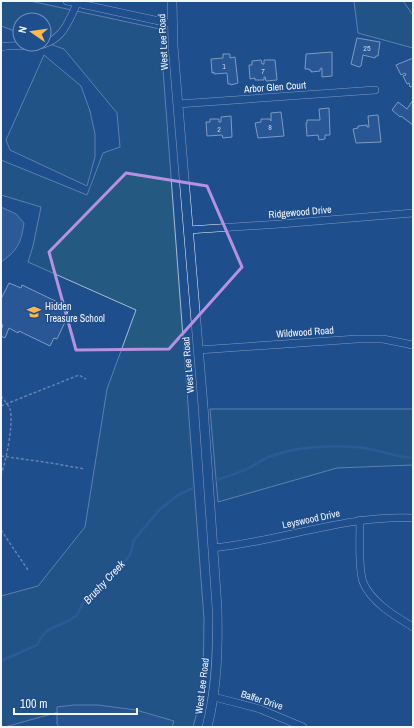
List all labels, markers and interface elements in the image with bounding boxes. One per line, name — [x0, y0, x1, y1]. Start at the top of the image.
north arrow — [12, 12, 52, 52]
street label: West Lee Road — [155, 14, 171, 70]
text: N — [15, 25, 30, 34]
house number: 25 — [363, 43, 371, 53]
house number: 1 — [222, 61, 226, 71]
house number: 7 — [261, 66, 265, 76]
street label: Arbor Glen Court — [243, 78, 307, 96]
house number: 8 — [268, 122, 272, 132]
house number: 2 — [217, 124, 221, 134]
street label: Ridgewood Drive — [268, 203, 333, 221]
place label: Hidden Treasure School — [45, 300, 105, 325]
school or university icon: Hidden Treasure School — [26, 304, 42, 320]
street label: Wildwood Road — [276, 323, 334, 341]
street label: West Lee Road — [179, 336, 197, 394]
street label: Leyswood Drive — [281, 506, 342, 531]
water label: Brushy Creek — [80, 557, 128, 607]
street label: West Lee Road — [192, 657, 212, 715]
street label: Balfer Drive — [239, 687, 285, 713]
scale bar — [14, 690, 137, 716]
text: 100 m — [20, 696, 47, 712]

